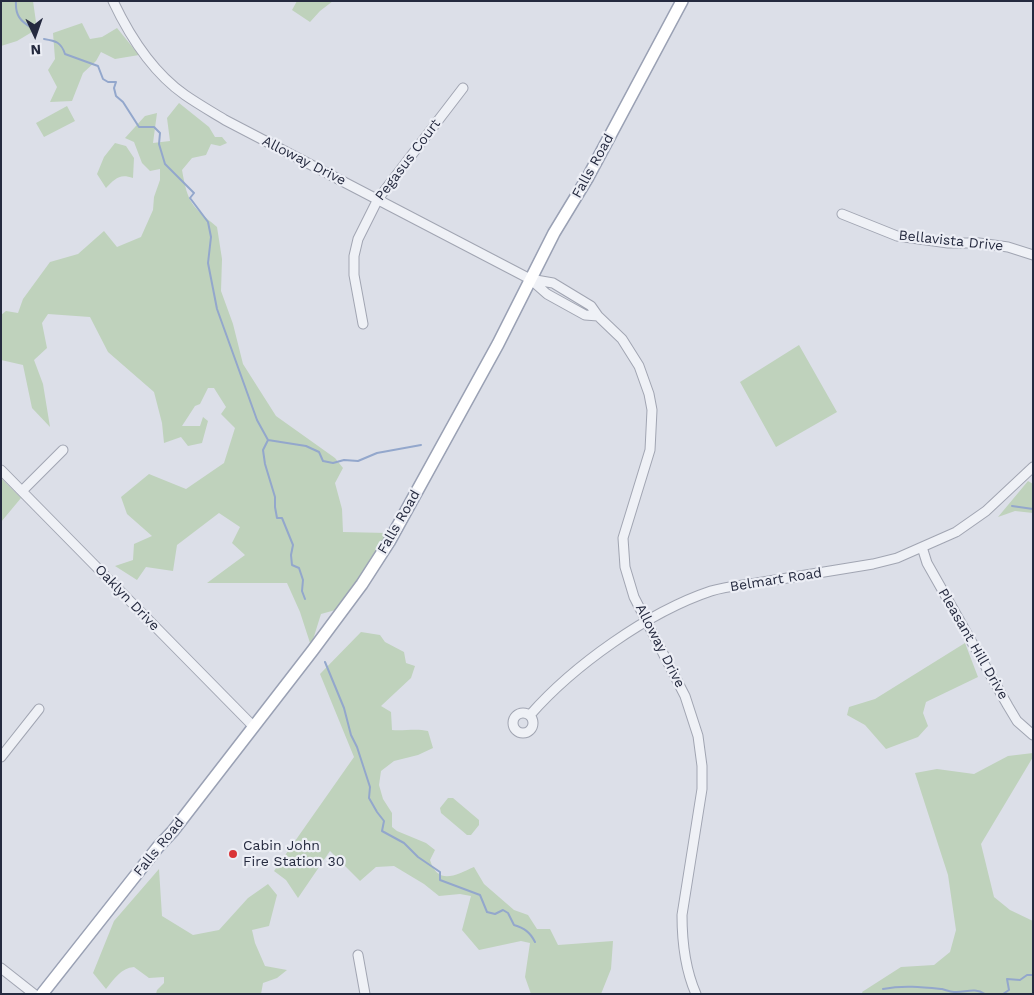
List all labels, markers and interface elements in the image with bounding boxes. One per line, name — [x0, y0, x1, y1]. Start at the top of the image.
north arrow — [10, 10, 60, 60]
text: N — [30, 42, 41, 58]
street label: Pegasus Court — [372, 116, 444, 204]
street label: Falls Road — [569, 131, 617, 201]
street label: Alloway Drive — [259, 133, 349, 189]
street label: Bellavista Drive — [898, 227, 1004, 255]
street label: Falls Road — [374, 487, 424, 557]
street label: Oaklyn Drive — [91, 561, 163, 635]
street label: Belmart Road — [729, 564, 823, 596]
street label: Pleasant Hill Drive — [934, 585, 1012, 703]
street label: Alloway Drive — [632, 601, 688, 691]
street label: Falls Road — [130, 814, 188, 880]
place label: Cabin John Fire Station 30 — [243, 838, 344, 870]
marker: Cabin John Fire Station 30 — [227, 848, 239, 860]

